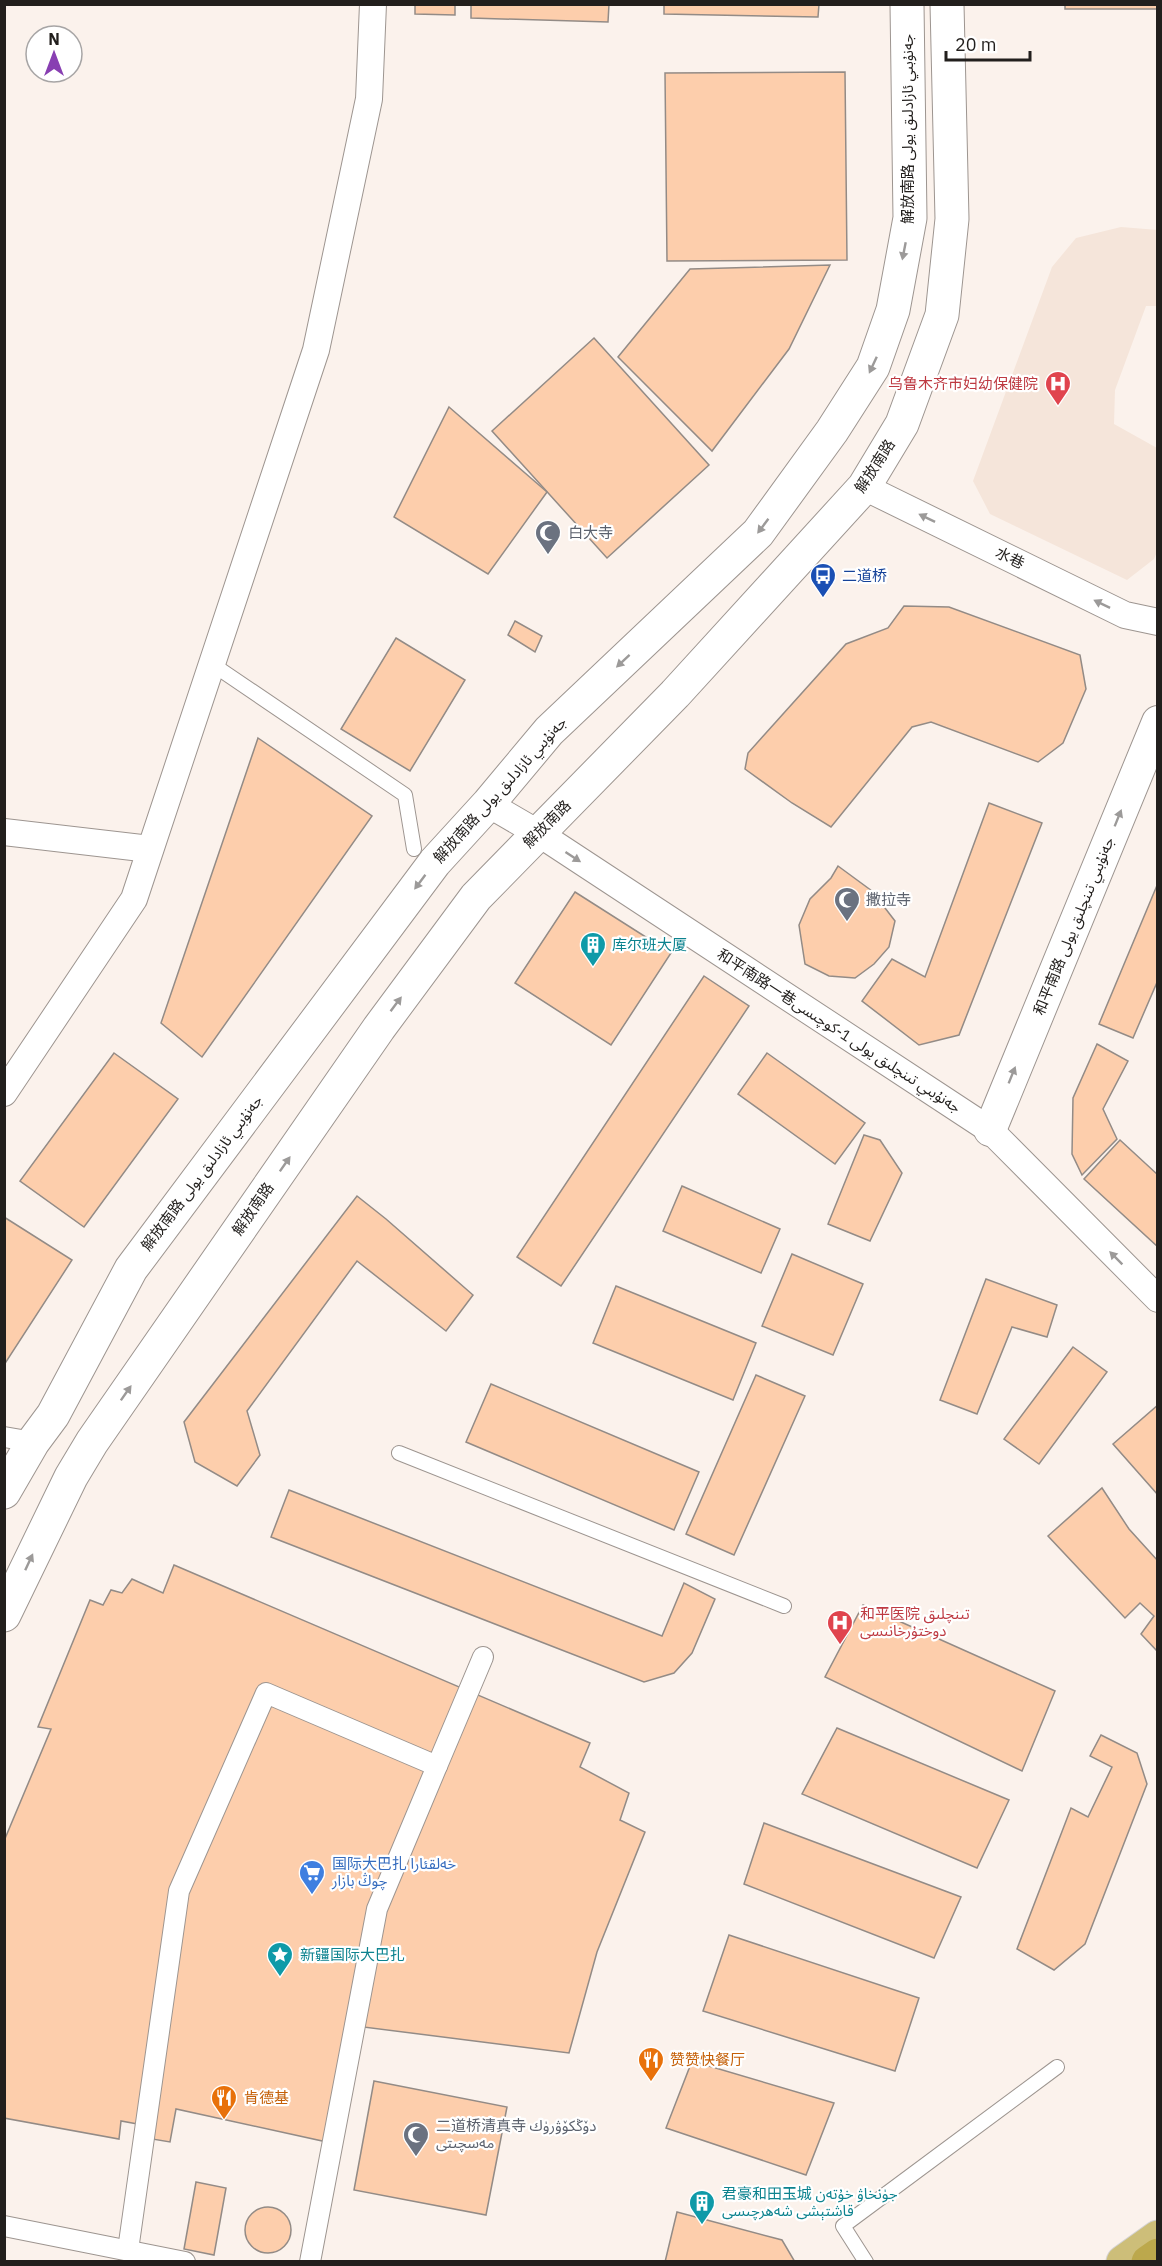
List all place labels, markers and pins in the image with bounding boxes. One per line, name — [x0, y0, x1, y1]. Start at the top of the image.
hospital icon: 乌鲁木齐市妇幼保健院 — [1043, 369, 1073, 407]
place label: 乌鲁木齐市妇幼保健院 — [888, 374, 1038, 393]
mosque icon: 白大寺 — [533, 518, 563, 556]
place label: 白大寺 — [568, 523, 613, 542]
bus stop icon: 二道桥 — [808, 561, 838, 599]
place label: 二道桥 — [842, 566, 887, 585]
mosque icon: 撒拉寺 — [832, 885, 862, 923]
place label: 撒拉寺 — [866, 890, 911, 909]
building icon: 库尔班大厦 — [578, 930, 608, 968]
place label: 库尔班大厦 — [612, 935, 687, 954]
place label: 和平医院 تىنچلىق دوختۇرخانىسى — [860, 1604, 970, 1640]
hospital icon: 和平医院 تىنچلىق دوختۇرخانىسى — [825, 1608, 855, 1646]
place label: 国际大巴扎 خەلقئارا چوڭ بازار — [331, 1854, 456, 1891]
supermarket icon: 国际大巴扎 خەلقئارا چوڭ بازار — [297, 1858, 327, 1896]
place icon: 新疆国际大巴扎 — [265, 1940, 295, 1978]
place label: 新疆国际大巴扎 — [300, 1945, 405, 1964]
restaurant icon: 赞赞快餐厅 — [636, 2045, 666, 2083]
place label: 赞赞快餐厅 — [670, 2050, 745, 2069]
restaurant icon: 肯德基 — [209, 2083, 239, 2121]
place label: 肯德基 — [244, 2088, 289, 2107]
place label: 二道桥清真寺 دۆڭكۆۋرۈك مەسچىتى — [436, 2116, 596, 2153]
mosque icon: 二道桥清真寺 دۆڭكۆۋرۈك مەسچىتى — [401, 2120, 431, 2158]
place label: 君豪和田玉城 جۈنخاۋ خۇتەن قاشتېشى شەھرچىسى — [722, 2184, 898, 2221]
building icon: 君豪和田玉城 جۈنخاۋ خۇتەن قاشتېشى شەھرچىسى — [687, 2188, 717, 2226]

